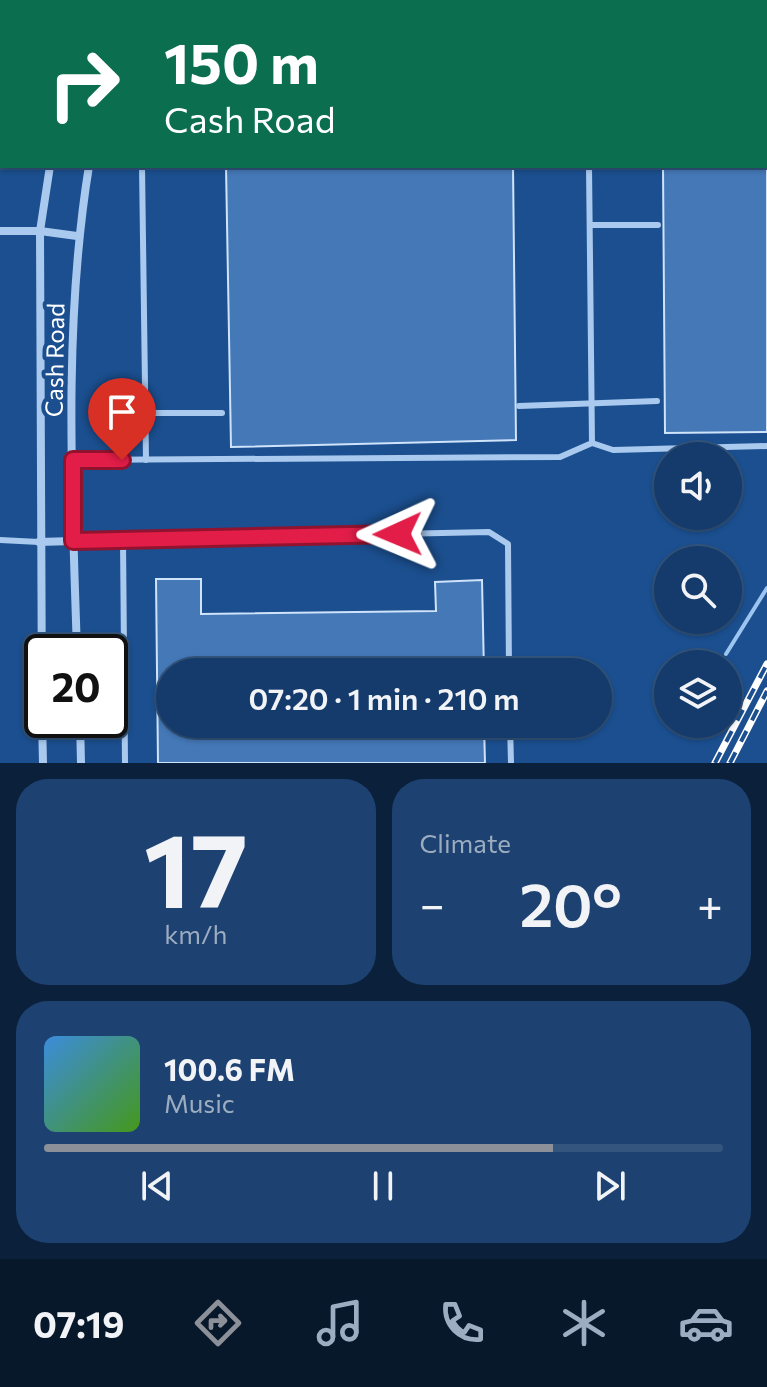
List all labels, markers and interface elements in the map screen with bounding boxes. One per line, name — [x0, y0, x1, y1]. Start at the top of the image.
text: 150 m — [164, 27, 319, 96]
icon: right — [32, 32, 136, 136]
text: Cash Road — [164, 96, 335, 140]
street label: Cash Road — [39, 303, 69, 417]
pin — [88, 378, 156, 460]
icon: arrive — [100, 390, 144, 434]
map controls — [654, 442, 742, 738]
button: sound — [654, 442, 742, 530]
position arrow — [356, 492, 440, 576]
button: search — [654, 546, 742, 634]
speed limit sign: 20 — [24, 634, 128, 738]
button: layers — [654, 650, 742, 738]
text: 07:20 · 1 min · 210 m — [249, 679, 519, 716]
text: 17 — [144, 802, 248, 929]
text: Climate — [420, 827, 511, 858]
text: 20° — [520, 866, 622, 939]
text: − — [420, 876, 445, 930]
text: + — [697, 876, 723, 930]
text: km/h — [164, 918, 227, 949]
text: 100.6 FM — [164, 1050, 295, 1087]
text: Music — [164, 1087, 235, 1118]
icon: previous — [135, 1164, 179, 1208]
icon: pause — [361, 1164, 405, 1208]
icon: next — [588, 1164, 632, 1208]
icon: directions — [190, 1295, 246, 1351]
icon: music — [312, 1295, 368, 1351]
icon: phone — [434, 1295, 490, 1351]
icon: climate — [556, 1295, 612, 1351]
icon: car — [678, 1295, 734, 1351]
text: 07:19 — [33, 1301, 124, 1345]

